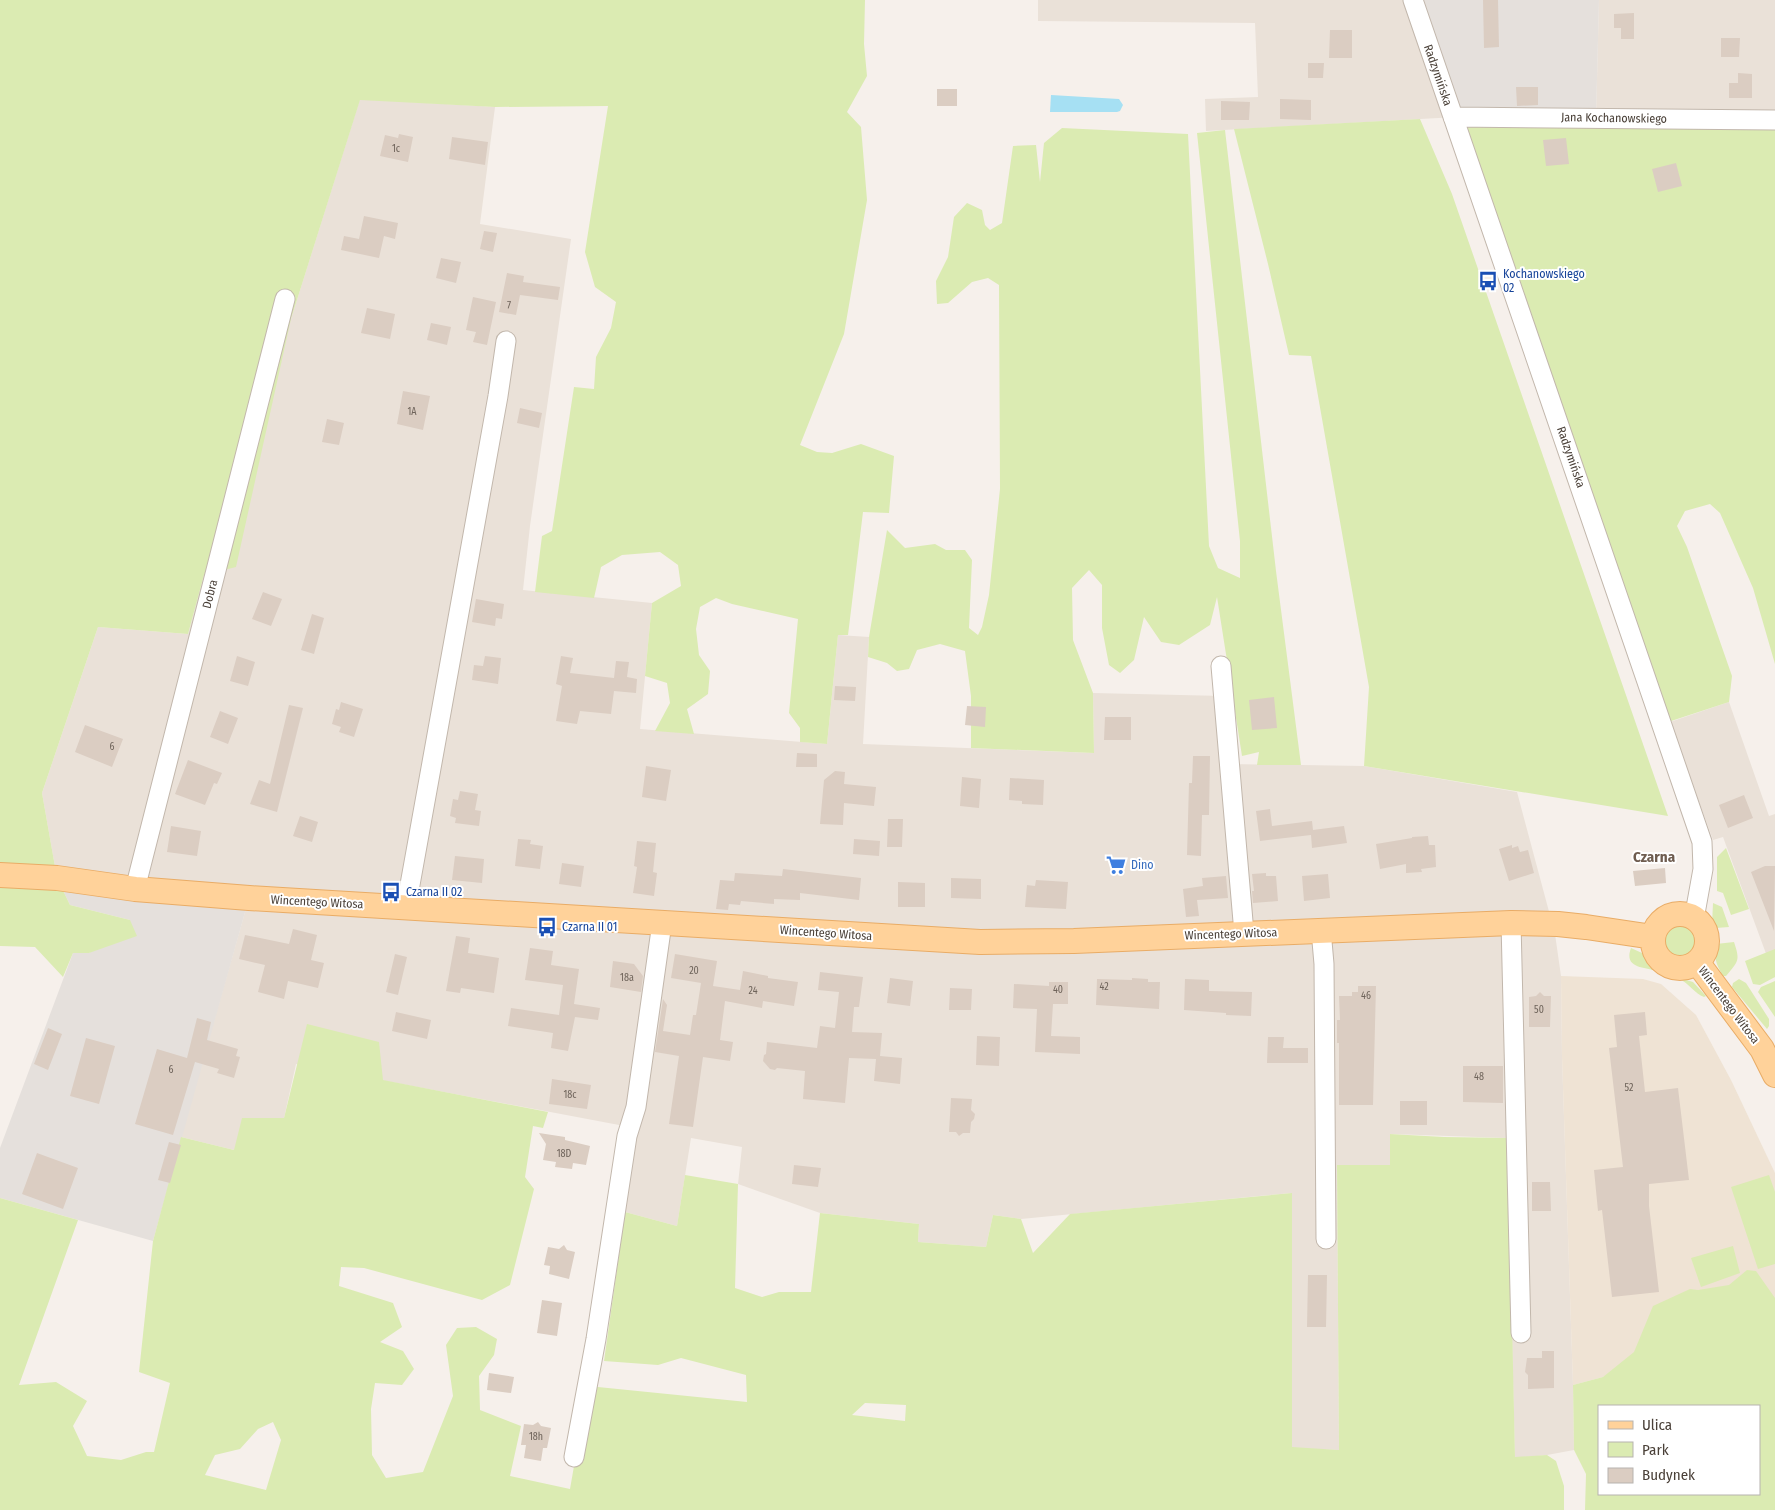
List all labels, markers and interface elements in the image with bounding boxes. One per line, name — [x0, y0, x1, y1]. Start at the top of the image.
street label: Radzymińska — [1421, 43, 1455, 108]
street label: Jana Kochanowskiego — [1561, 110, 1667, 126]
house number: 1c — [392, 143, 401, 155]
place label: Kochanowskiego 02 — [1503, 267, 1585, 295]
bus stop icon: Kochanowskiego 02 — [1477, 270, 1499, 292]
house number: 7 — [507, 300, 511, 312]
house number: 1A — [407, 406, 417, 418]
street label: Radzymińska — [1554, 425, 1588, 490]
street label: Dobra — [200, 578, 220, 610]
house number: 6 — [110, 741, 115, 753]
district label: Czarna — [1633, 848, 1676, 866]
supermarket icon: Dino — [1105, 854, 1127, 876]
place label: Dino — [1131, 858, 1154, 872]
bus stop icon: Czarna II 02 — [380, 881, 402, 903]
place label: Czarna II 02 — [406, 885, 462, 899]
street label: Wincentego Witosa — [270, 893, 364, 911]
bus stop icon: Czarna II 01 — [536, 916, 558, 938]
place label: Czarna II 01 — [562, 920, 618, 934]
street label: Wincentego Witosa — [779, 923, 873, 943]
street label: Wincentego Witosa — [1184, 925, 1278, 943]
street label: Wincentego Witosa — [1696, 964, 1763, 1046]
house number: 20 — [689, 965, 699, 977]
house number: 18a — [620, 972, 634, 984]
house number: 42 — [1099, 981, 1109, 993]
house number: 40 — [1053, 984, 1063, 996]
house number: 24 — [748, 985, 758, 997]
house number: 46 — [1361, 990, 1371, 1002]
house number: 50 — [1534, 1004, 1544, 1016]
house number: 6 — [169, 1064, 174, 1076]
house number: 48 — [1474, 1071, 1484, 1083]
house number: 52 — [1625, 1082, 1634, 1094]
house number: 18c — [563, 1089, 577, 1101]
house number: 18D — [557, 1148, 572, 1160]
legend — [1598, 1405, 1760, 1495]
text: Ulica — [1642, 1416, 1672, 1434]
house number: 18h — [529, 1431, 543, 1443]
text: Park — [1642, 1441, 1669, 1459]
text: Budynek — [1642, 1466, 1695, 1484]

